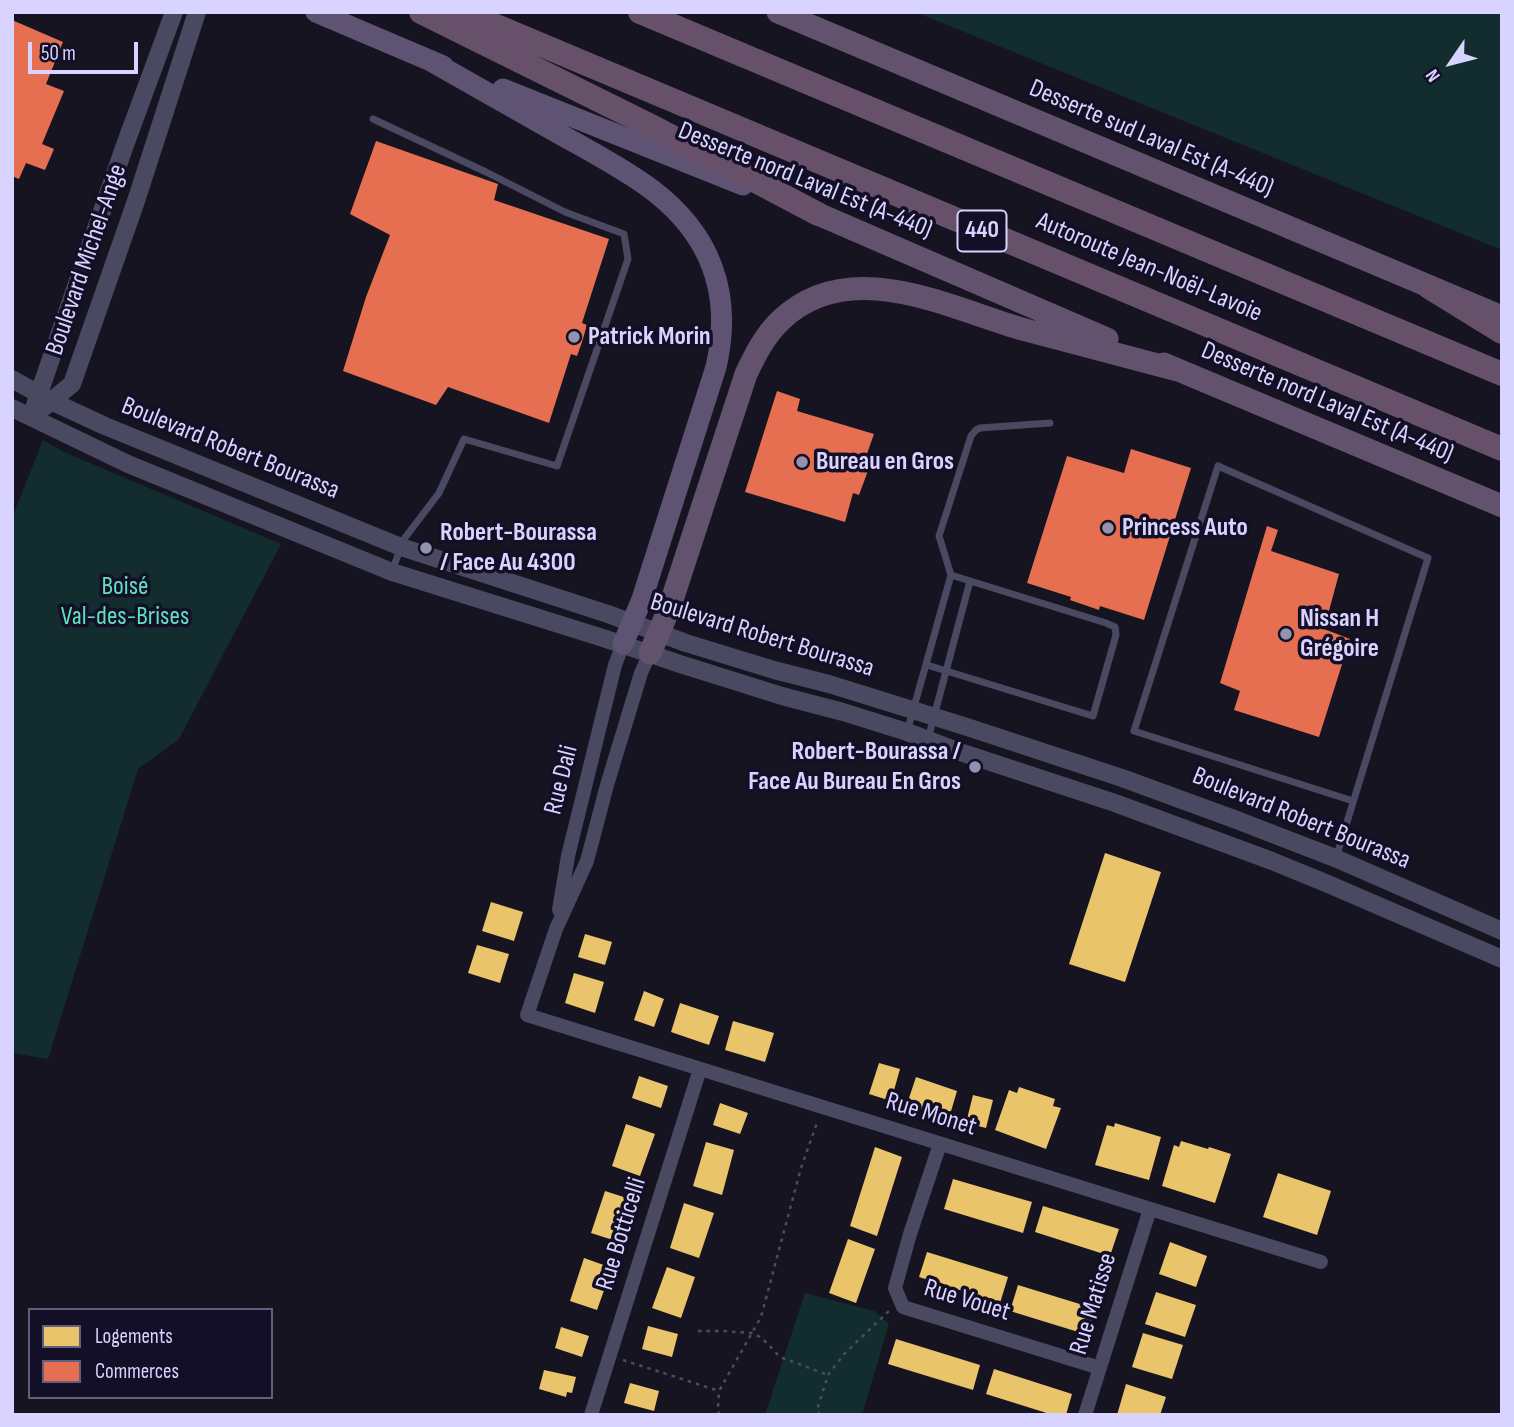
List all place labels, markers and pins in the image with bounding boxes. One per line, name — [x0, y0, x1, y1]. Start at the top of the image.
place label: Patrick Morin — [588, 321, 711, 353]
marker: Patrick Morin — [566, 329, 582, 345]
place label: Bureau en Gros — [816, 446, 954, 478]
marker: Bureau en Gros — [794, 454, 810, 470]
place label: Princess Auto — [1122, 512, 1248, 544]
place label: Robert-Bourassa / Face Au 4300 — [440, 517, 597, 578]
marker: Princess Auto — [1100, 520, 1116, 536]
marker: Robert-Bourassa / Face Au 4300 — [418, 540, 434, 556]
place label: Nissan H Grégoire — [1300, 603, 1379, 664]
marker: Nissan H Grégoire — [1278, 626, 1294, 642]
place label: Robert-Bourassa / Face Au Bureau En Gros — [748, 736, 961, 798]
marker: Robert-Bourassa / Face Au Bureau En Gros — [967, 759, 983, 775]

